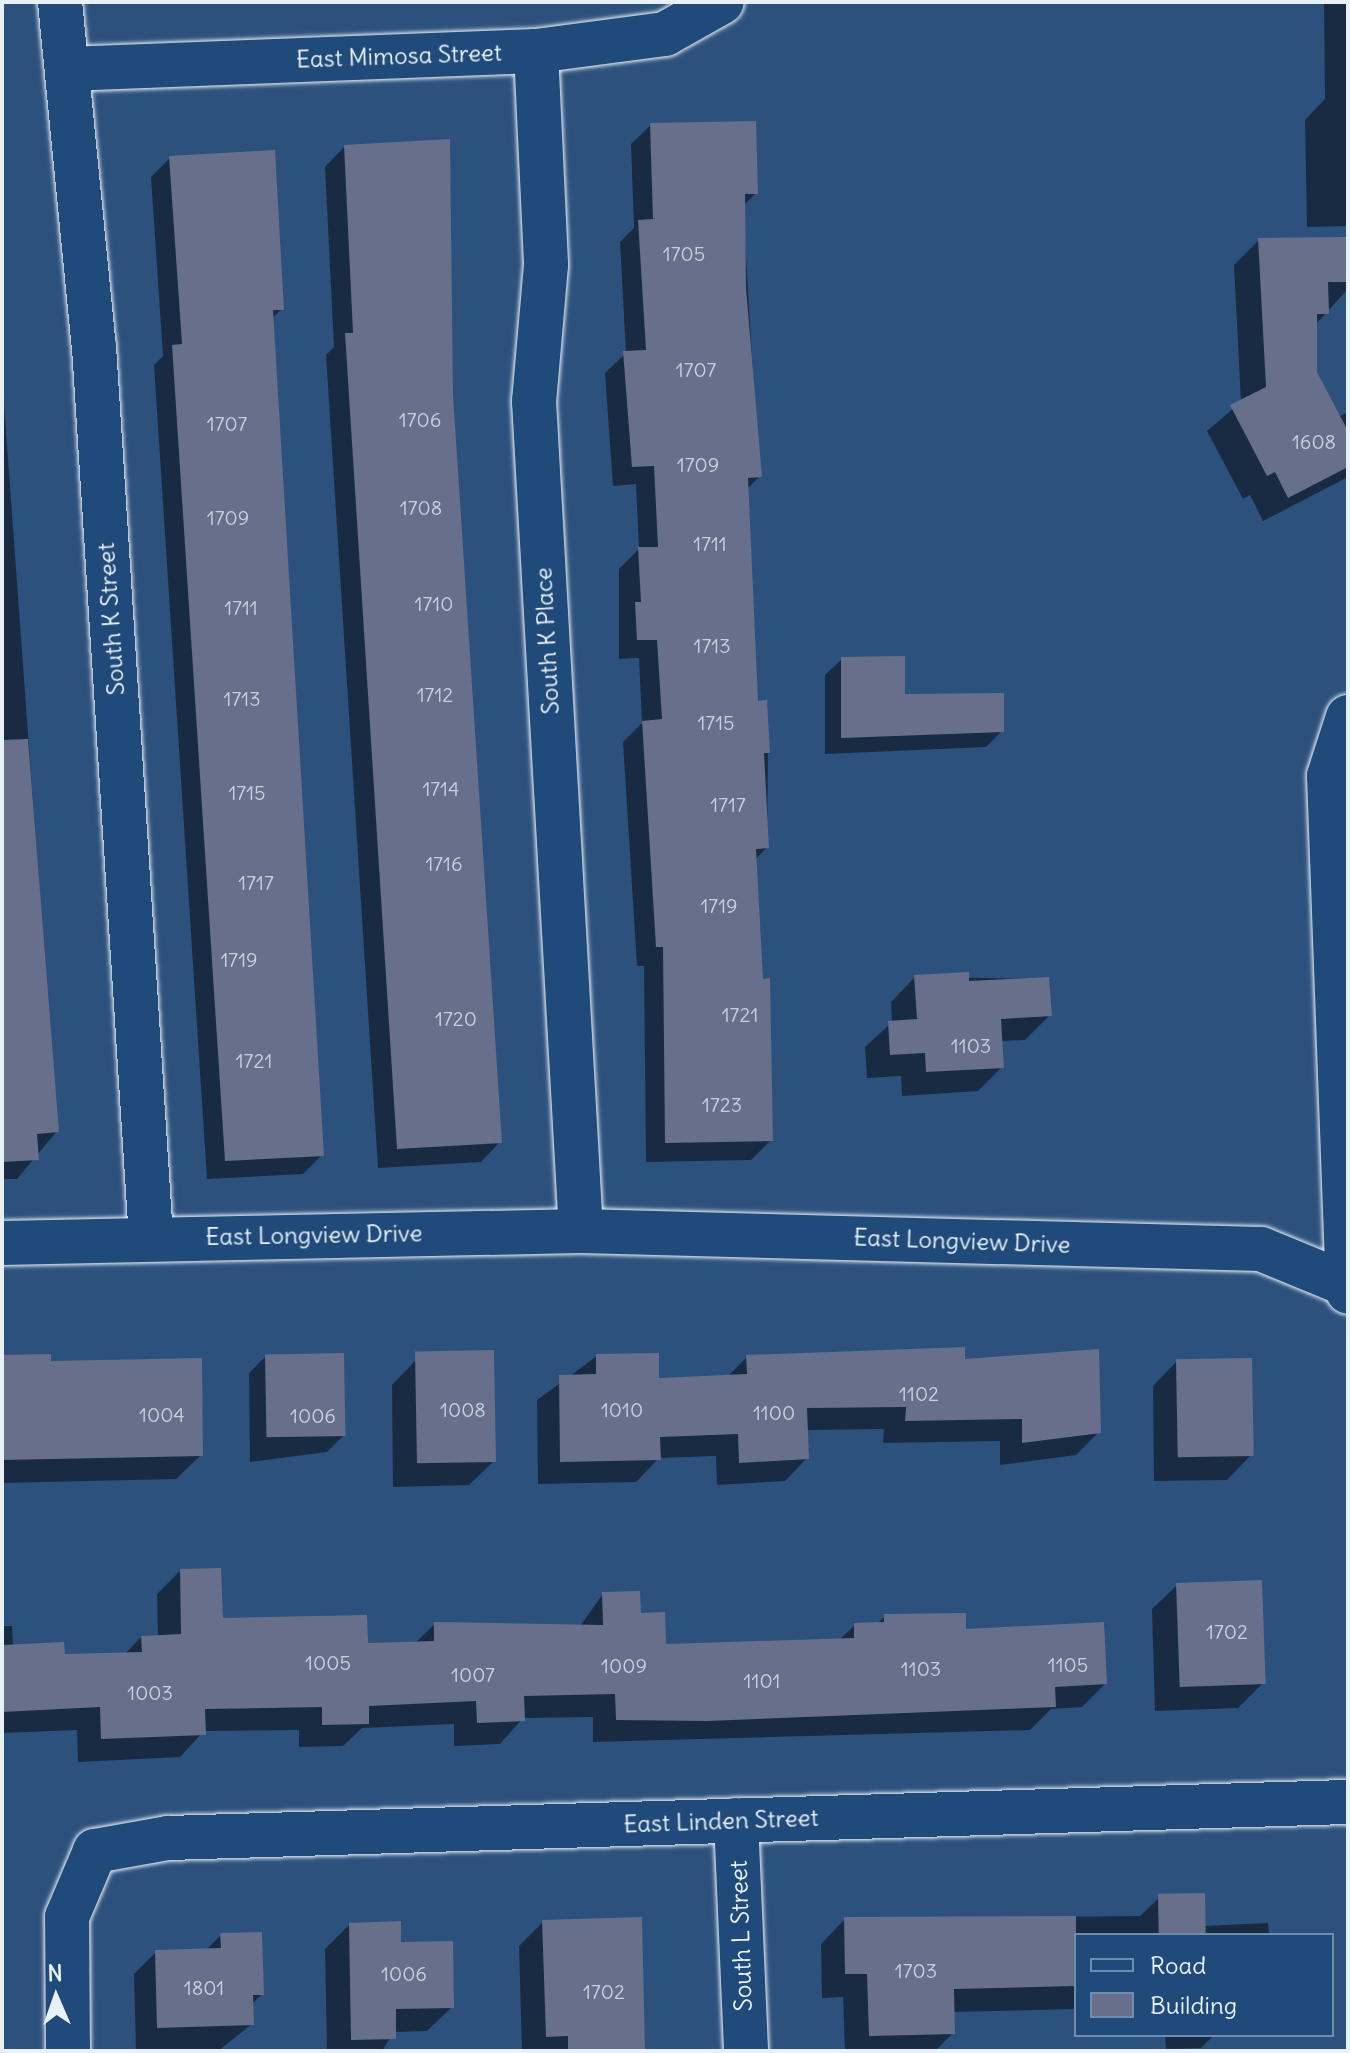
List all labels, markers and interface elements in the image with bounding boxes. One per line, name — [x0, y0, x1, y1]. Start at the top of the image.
street label: East Mimosa Street — [296, 38, 502, 74]
house number: 1705 — [663, 241, 705, 265]
house number: 1707 — [676, 357, 716, 381]
house number: 1706 — [399, 407, 441, 431]
house number: 1707 — [207, 411, 247, 435]
house number: 1608 — [1292, 429, 1336, 453]
house number: 1709 — [677, 452, 719, 476]
house number: 1708 — [400, 495, 442, 519]
house number: 1709 — [207, 505, 249, 529]
house number: 1711 — [693, 531, 727, 555]
street label: South K Street — [91, 542, 131, 696]
street label: South K Place — [529, 567, 565, 715]
house number: 1710 — [415, 591, 453, 615]
house number: 1711 — [224, 595, 258, 619]
house number: 1713 — [693, 633, 731, 657]
house number: 1712 — [417, 682, 453, 706]
house number: 1713 — [223, 686, 261, 710]
house number: 1715 — [697, 710, 735, 734]
house number: 1714 — [422, 776, 460, 800]
house number: 1715 — [228, 780, 266, 804]
house number: 1717 — [710, 792, 746, 816]
house number: 1716 — [425, 851, 463, 875]
house number: 1717 — [238, 870, 274, 894]
house number: 1719 — [700, 893, 738, 917]
house number: 1719 — [220, 947, 258, 971]
house number: 1721 — [722, 1002, 758, 1026]
house number: 1720 — [435, 1006, 477, 1030]
house number: 1103 — [951, 1033, 991, 1057]
house number: 1721 — [236, 1048, 272, 1072]
house number: 1723 — [702, 1092, 742, 1116]
street label: East Longview Drive — [205, 1219, 423, 1251]
street label: East Longview Drive — [853, 1223, 1071, 1259]
house number: 1102 — [899, 1381, 939, 1405]
house number: 1008 — [440, 1397, 486, 1421]
house number: 1010 — [601, 1397, 643, 1421]
house number: 1100 — [753, 1400, 795, 1424]
house number: 1004 — [139, 1402, 185, 1426]
house number: 1006 — [290, 1403, 336, 1427]
house number: 1702 — [1206, 1619, 1248, 1643]
house number: 1005 — [305, 1650, 351, 1674]
house number: 1105 — [1048, 1652, 1088, 1676]
house number: 1009 — [601, 1653, 647, 1677]
house number: 1103 — [901, 1656, 941, 1680]
house number: 1007 — [451, 1662, 495, 1686]
house number: 1101 — [744, 1668, 780, 1692]
house number: 1003 — [127, 1680, 173, 1704]
street label: East Linden Street — [623, 1803, 819, 1839]
street label: South L Street — [724, 1860, 758, 2012]
legend — [1074, 1933, 1334, 2037]
text: Road — [1150, 1950, 1206, 1980]
north arrow — [16, 1957, 96, 2037]
house number: 1703 — [895, 1958, 937, 1982]
text: N — [47, 1959, 63, 1987]
house number: 1006 — [381, 1961, 427, 1985]
house number: 1801 — [184, 1975, 224, 1999]
house number: 1702 — [583, 1979, 625, 2003]
text: Building — [1150, 1990, 1237, 2020]

